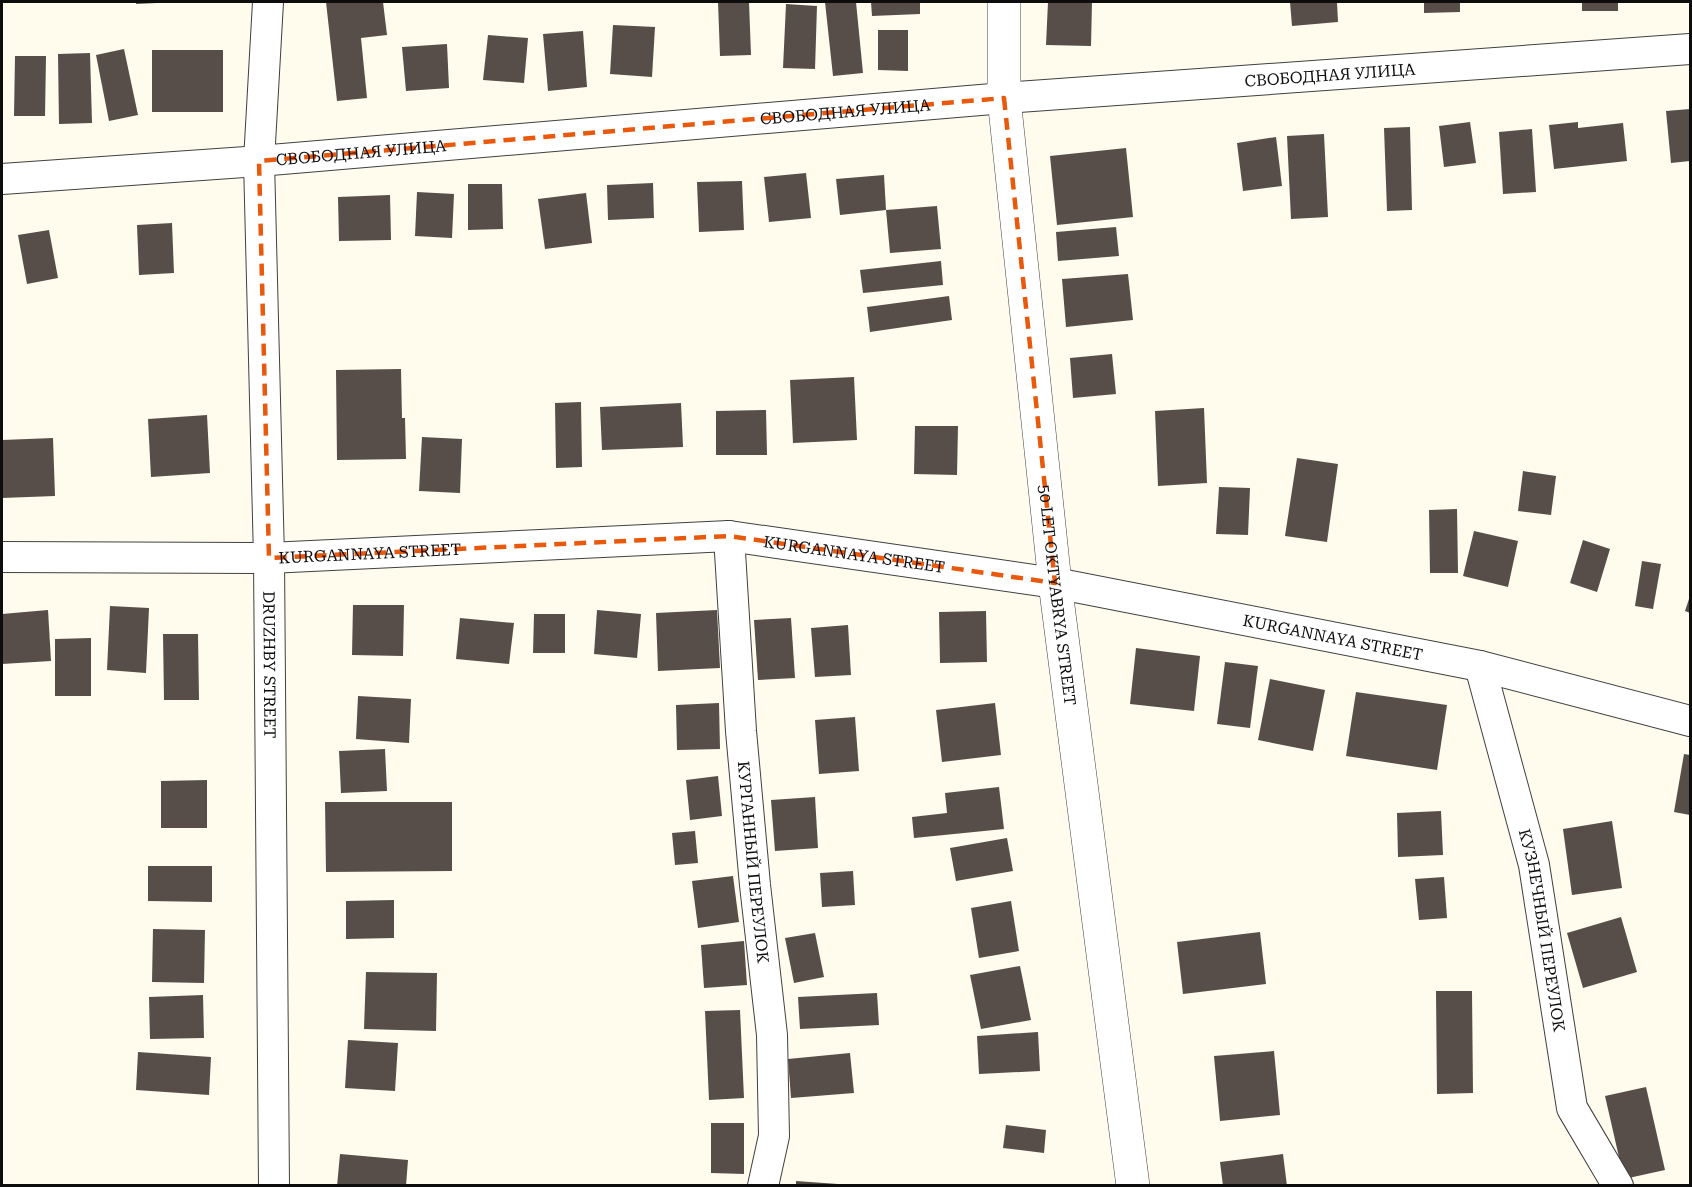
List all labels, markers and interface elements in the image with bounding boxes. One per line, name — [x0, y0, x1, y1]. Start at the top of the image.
street label: СВОБОДНАЯ УЛИЦА — [1244, 60, 1417, 91]
street label: СВОБОДНАЯ УЛИЦА — [759, 95, 932, 129]
street label: СВОБОДНАЯ УЛИЦА — [275, 136, 448, 170]
street label: 50 LET OKTYABRYA STREET — [1035, 484, 1080, 707]
street label: KURGANNAYA STREET — [762, 532, 946, 577]
street label: KURGANNAYA STREET — [278, 540, 462, 568]
street label: DRUZHBY STREET — [259, 591, 279, 739]
street label: KURGANNAYA STREET — [1241, 611, 1425, 665]
street label: КУРГАННЫЙ ПЕРЕУЛОК — [734, 760, 773, 965]
street label: КУЗНЕЧНЫЙ ПЕРЕУЛОК — [1515, 827, 1569, 1034]

